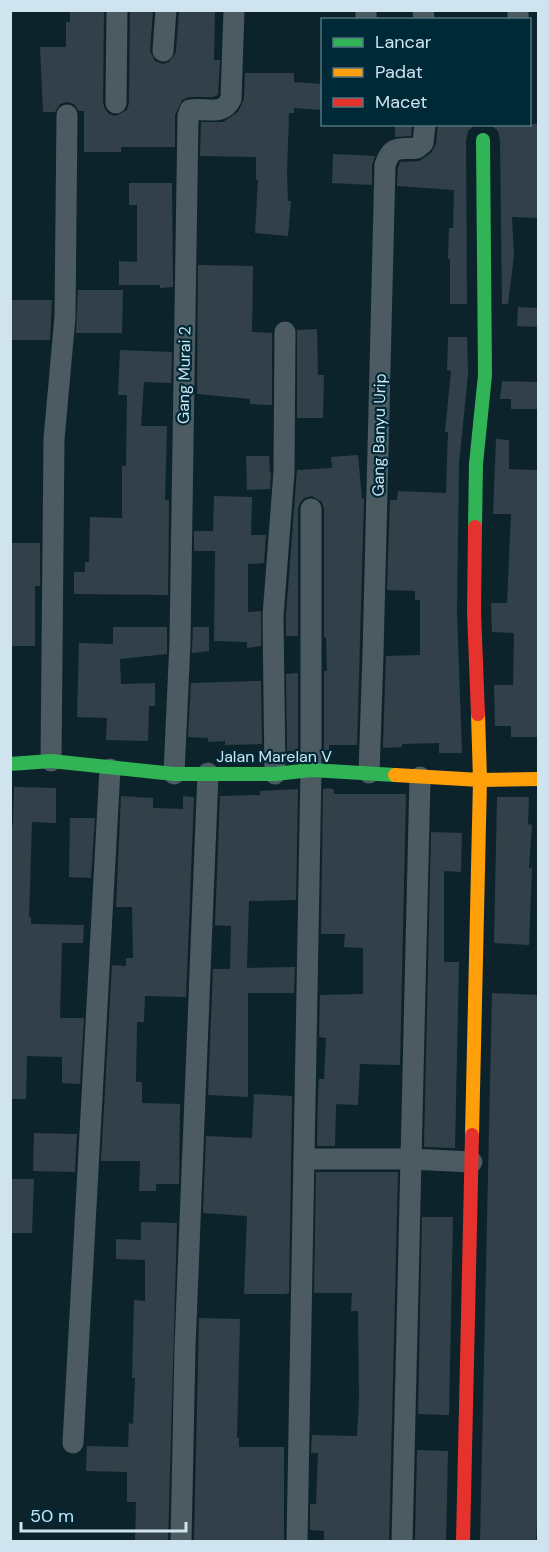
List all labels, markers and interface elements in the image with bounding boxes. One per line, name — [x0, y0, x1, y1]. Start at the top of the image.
legend — [321, 18, 531, 126]
text: Lancar — [375, 30, 432, 54]
text: Padat — [375, 60, 423, 84]
text: Macet — [375, 90, 427, 114]
street label: Gang Murai 2 — [173, 326, 195, 424]
street label: Gang Banyu Urip — [367, 373, 391, 497]
street label: Jalan Marelan V — [216, 746, 332, 767]
scale bar — [21, 1495, 186, 1533]
text: 50 m — [30, 1504, 74, 1528]

